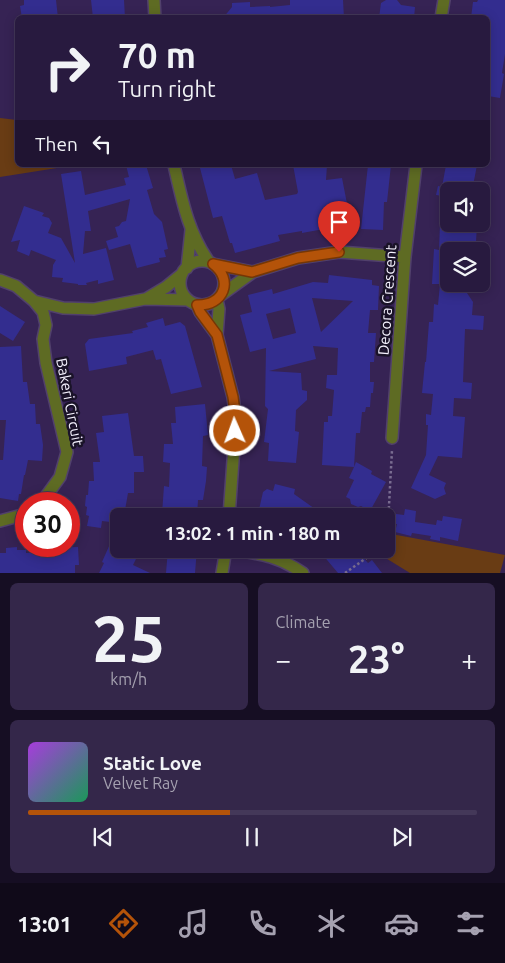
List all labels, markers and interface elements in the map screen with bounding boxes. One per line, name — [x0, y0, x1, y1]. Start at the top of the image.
icon: right — [35, 35, 100, 100]
text: 70 m — [118, 35, 196, 75]
text: Turn right — [118, 76, 216, 101]
icon: left — [88, 130, 116, 158]
text: Then — [35, 133, 78, 155]
map controls — [440, 182, 490, 292]
button: sound — [440, 182, 490, 232]
pin — [318, 201, 360, 252]
icon: arrive — [325, 208, 353, 236]
button: layers — [440, 242, 490, 292]
street label: Decora Crescent — [375, 244, 399, 356]
street label: Bakeri Circuit — [53, 357, 87, 447]
position arrow — [208, 404, 260, 456]
speed limit sign: 30 — [15, 492, 80, 557]
text: 13:02 · 1 min · 180 m — [165, 522, 340, 544]
text: 25 — [92, 601, 165, 674]
text: Climate — [276, 613, 331, 631]
text: 23° — [348, 638, 404, 680]
text: − — [276, 644, 291, 675]
text: + — [461, 644, 477, 675]
text: km/h — [110, 670, 147, 688]
text: Static Love — [103, 752, 202, 774]
text: Velvet Ray — [103, 774, 178, 792]
icon: previous — [89, 823, 117, 851]
icon: pause — [238, 823, 266, 851]
icon: next — [388, 823, 416, 851]
icon: directions — [106, 906, 141, 941]
icon: music — [176, 906, 211, 941]
icon: phone — [245, 906, 280, 941]
icon: climate — [314, 906, 349, 941]
icon: car — [384, 906, 419, 941]
icon: filters — [453, 906, 488, 941]
text: 13:01 — [17, 911, 72, 936]

